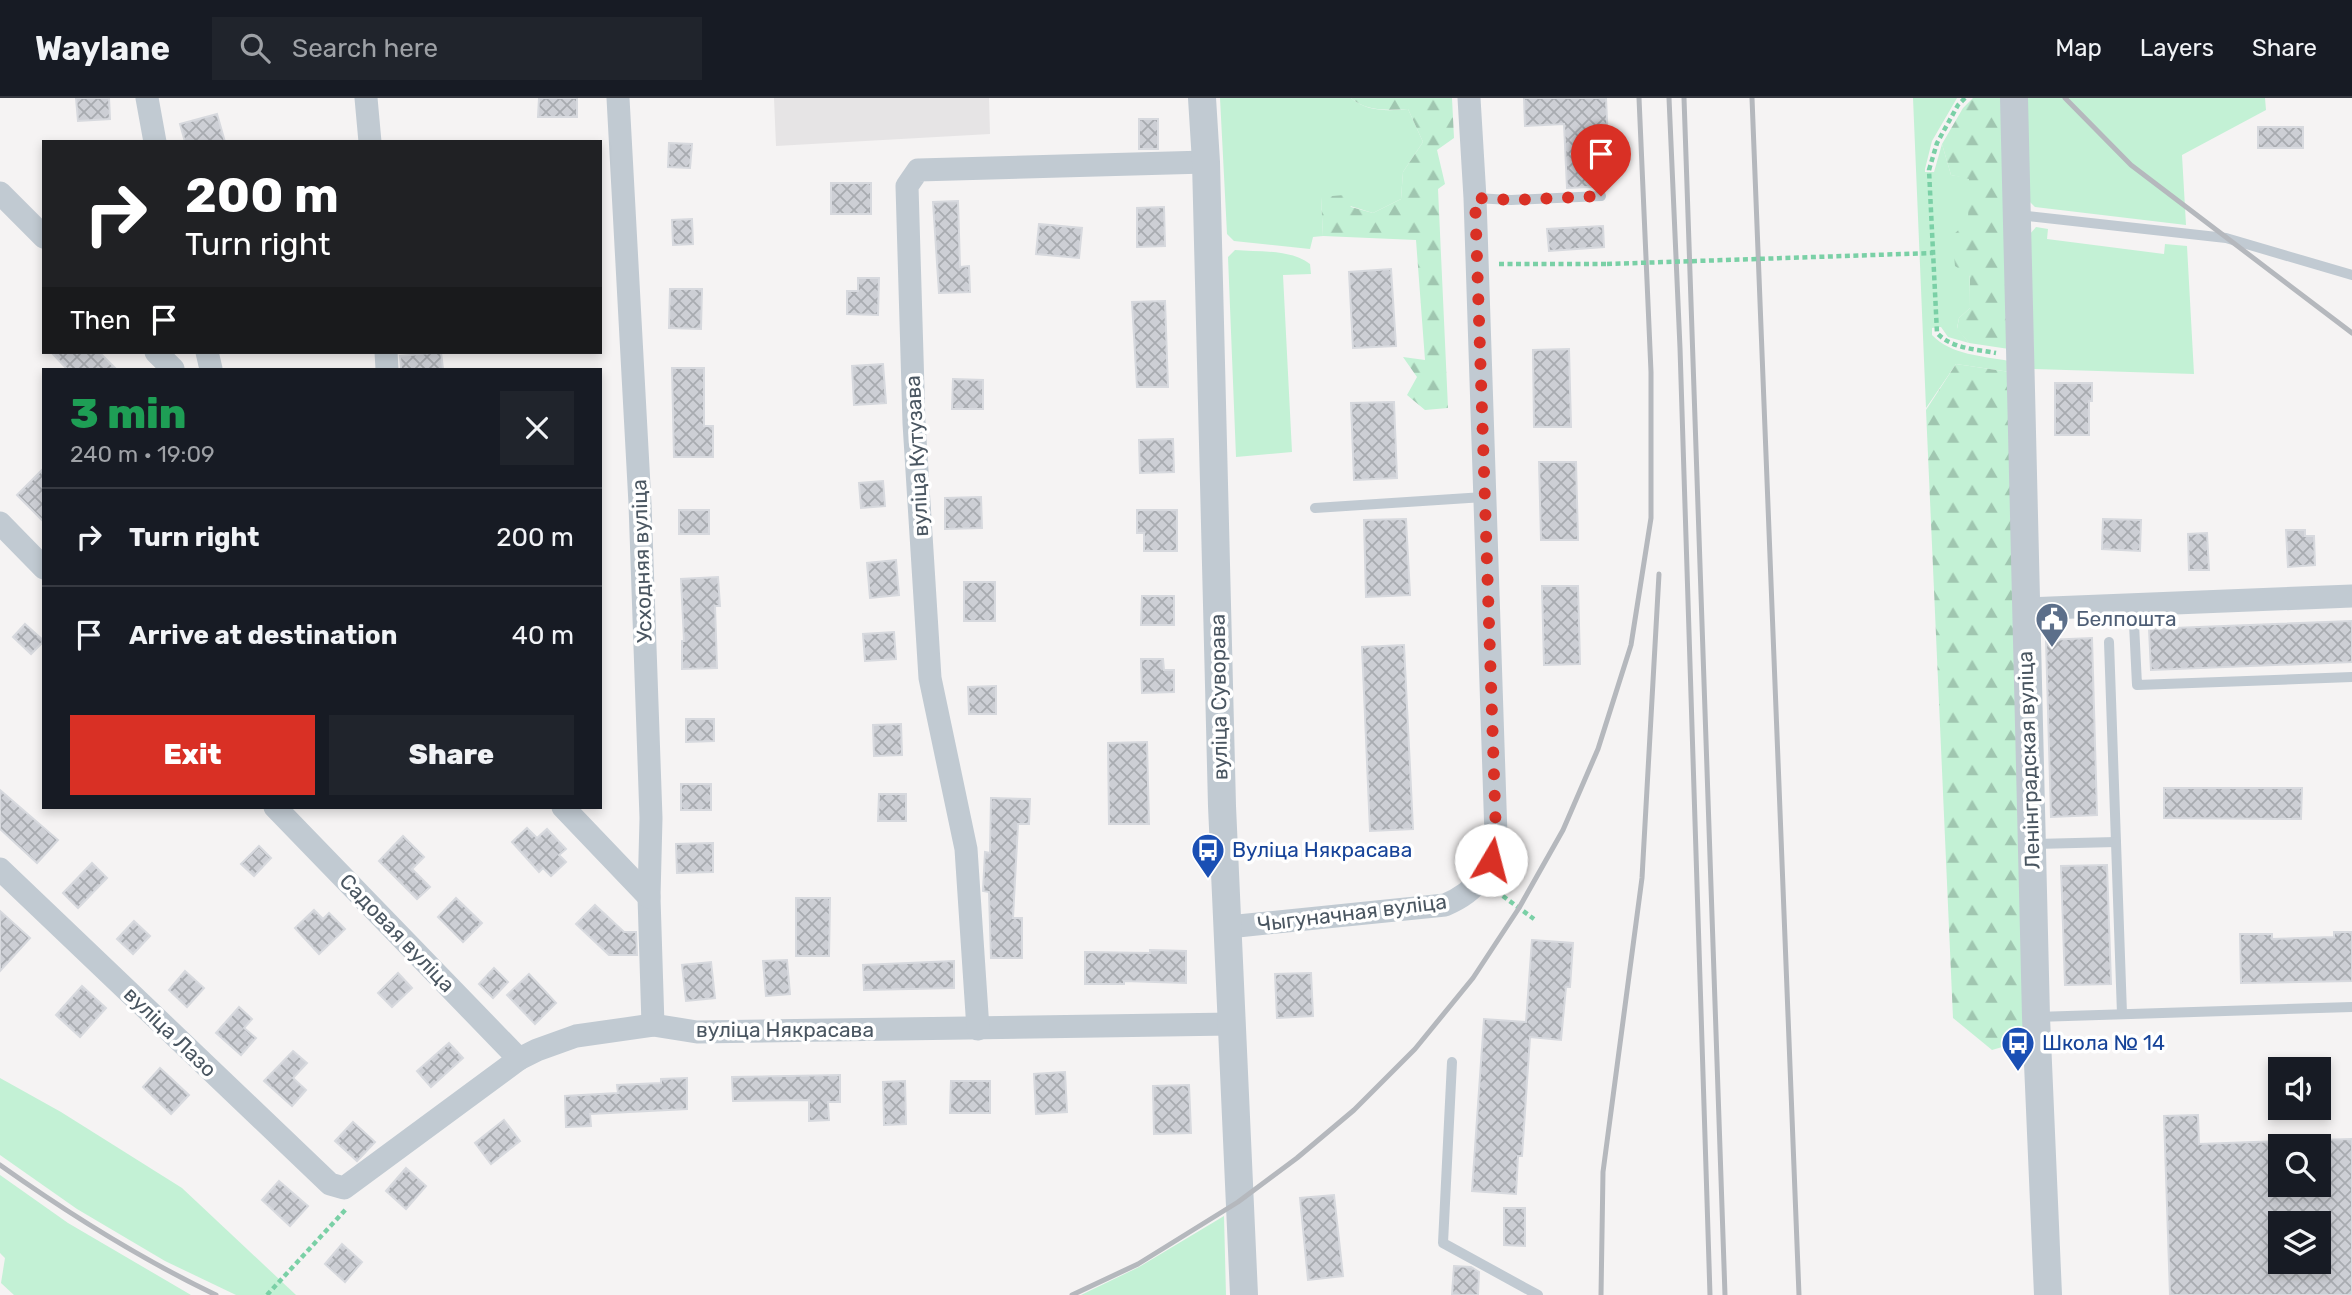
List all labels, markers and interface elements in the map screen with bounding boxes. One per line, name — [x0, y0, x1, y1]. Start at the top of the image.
search box — [212, 17, 702, 80]
text: Waylane — [35, 29, 170, 68]
icon: search — [236, 29, 274, 67]
text: Search here — [292, 33, 438, 64]
text: Map — [2055, 34, 2102, 62]
text: Layers — [2140, 34, 2214, 62]
text: Share — [2252, 34, 2317, 62]
pin — [1571, 124, 1631, 196]
icon: arrive — [1582, 135, 1620, 173]
text: 200 m — [185, 166, 339, 224]
icon: right — [70, 168, 161, 259]
text: Turn right — [185, 225, 330, 263]
icon: arrive — [145, 301, 183, 339]
text: Then — [70, 305, 131, 336]
street label: вуліца Кутузава — [900, 375, 933, 537]
text: 3 min — [70, 389, 186, 439]
button: close — [500, 391, 574, 465]
text: 240 m · 19:09 — [70, 440, 215, 468]
street label: Усходняя вуліца — [626, 479, 657, 643]
icon: right — [70, 518, 108, 556]
text: Turn right — [129, 522, 259, 553]
text: 200 m — [496, 522, 574, 553]
public building icon: Белпошта — [2033, 600, 2071, 649]
place label: Белпошта — [2076, 606, 2177, 631]
street label: вуліца Суворава — [1205, 614, 1232, 780]
icon: arrive — [70, 616, 108, 654]
text: Arrive at destination — [129, 620, 397, 651]
text: 40 m — [512, 620, 574, 651]
street label: Ленінградская вуліца — [2012, 650, 2045, 870]
button: Exit — [70, 715, 315, 795]
button: Share — [329, 715, 574, 795]
position arrow — [1454, 823, 1528, 897]
bus stop icon: Вуліца Някрасава — [1189, 831, 1227, 880]
place label: Вуліца Някрасава — [1232, 837, 1412, 862]
street label: Садовая вуліца — [335, 868, 460, 997]
street label: Чыгуначная вуліца — [1256, 888, 1448, 937]
street label: вуліца Лазо — [119, 981, 222, 1082]
street label: вуліца Някрасава — [696, 1017, 874, 1042]
bus stop icon: Школа № 14 — [1999, 1024, 2037, 1073]
place label: Школа № 14 — [2042, 1030, 2165, 1055]
map controls — [2268, 1057, 2331, 1274]
button: sound — [2268, 1057, 2331, 1120]
button: search — [2268, 1134, 2331, 1197]
button: layers — [2268, 1211, 2331, 1274]

